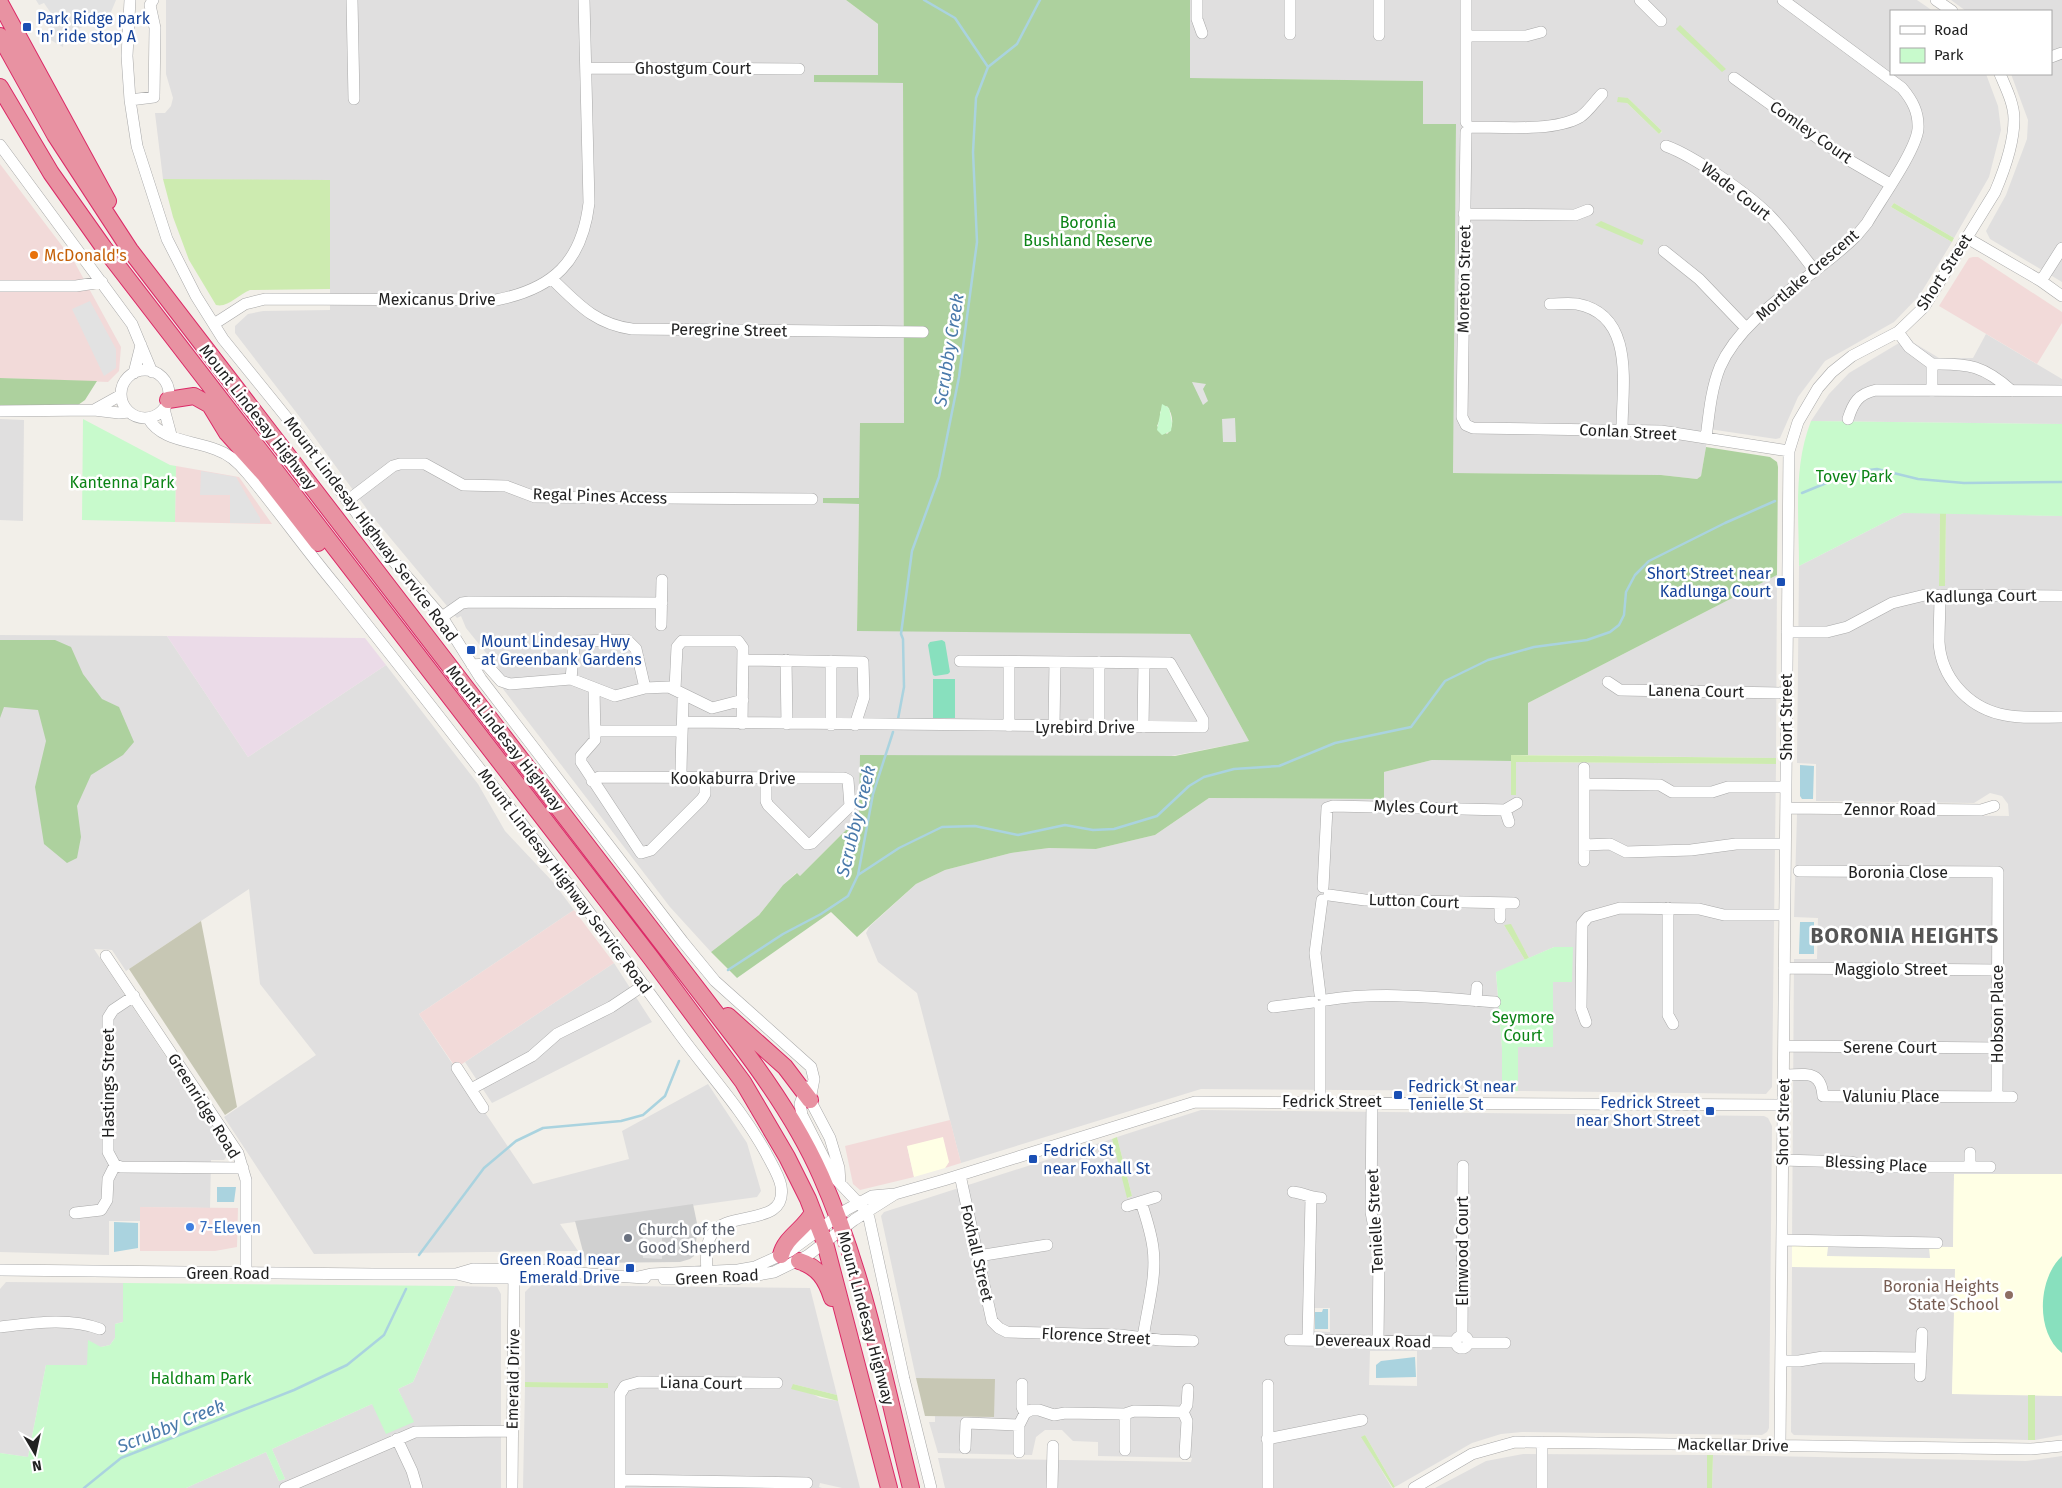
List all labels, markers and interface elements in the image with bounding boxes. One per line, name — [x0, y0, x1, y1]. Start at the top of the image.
place label: Park Ridge park 'n' ride stop A — [37, 9, 151, 46]
legend — [1890, 10, 2052, 75]
marker: Park Ridge park 'n' ride stop A — [21, 21, 33, 33]
text: Road — [1934, 21, 1969, 39]
text: Park — [1934, 46, 1964, 64]
street label: Ghostgum Court — [635, 59, 751, 78]
street label: Comley Court — [1766, 97, 1856, 168]
street label: Wade Court — [1697, 158, 1775, 224]
park label: Boronia Bushland Reserve — [1023, 213, 1153, 250]
street label: Moreton Street — [1454, 225, 1474, 333]
street label: Mortlake Crescent — [1752, 225, 1862, 325]
street label: Short Street — [1912, 230, 1976, 314]
place label: McDonald's — [44, 246, 127, 265]
marker: McDonald's — [28, 249, 40, 261]
street label: Mexicanus Drive — [378, 290, 496, 309]
water label: Scrubby Creek — [929, 292, 969, 409]
street label: Peregrine Street — [670, 319, 788, 341]
street label: Mount Lindesay Highway — [195, 341, 321, 494]
street label: Mount Lindesay Highway Service Road — [280, 413, 462, 645]
street label: Conlan Street — [1579, 420, 1677, 444]
park label: Tovey Park — [1816, 467, 1893, 486]
park label: Kantenna Park — [70, 473, 175, 492]
street label: Regal Pines Access — [532, 484, 668, 508]
place label: Short Street near Kadlunga Court — [1647, 564, 1772, 601]
marker: Short Street near Kadlunga Court — [1775, 576, 1787, 588]
street label: Kadlunga Court — [1925, 586, 2037, 606]
place label: Mount Lindesay Hwy at Greenbank Gardens — [481, 632, 642, 669]
marker: Mount Lindesay Hwy at Greenbank Gardens — [465, 644, 477, 656]
street label: Mount Lindesay Highway — [442, 662, 568, 815]
street label: Short Street — [1777, 673, 1796, 761]
street label: Lanena Court — [1648, 681, 1744, 701]
street label: Lyrebird Drive — [1035, 718, 1135, 737]
water label: Scrubby Creek — [831, 763, 881, 880]
street label: Mount Lindesay Highway Service Road — [474, 765, 656, 997]
street label: Kookaburra Drive — [670, 769, 796, 788]
street label: Myles Court — [1373, 796, 1459, 818]
street label: Zennor Road — [1844, 800, 1936, 819]
street label: Boronia Close — [1848, 863, 1948, 882]
street label: Lutton Court — [1368, 890, 1460, 912]
district label: BORONIA HEIGHTS — [1811, 923, 1999, 949]
street label: Maggiolo Street — [1834, 960, 1948, 979]
street label: Hobson Place — [1988, 965, 2007, 1063]
park label: Seymore Court — [1492, 1008, 1554, 1045]
street label: Hastings Street — [99, 1028, 118, 1138]
street label: Serene Court — [1843, 1038, 1937, 1057]
street label: Greenridge Road — [164, 1050, 244, 1162]
place label: Fedrick St near Tenielle St — [1408, 1077, 1517, 1114]
street label: Short Street — [1773, 1078, 1793, 1166]
street label: Valuniu Place — [1843, 1087, 1939, 1106]
marker: Fedrick St near Tenielle St — [1392, 1089, 1404, 1101]
street label: Fedrick Street — [1282, 1092, 1382, 1111]
place label: Fedrick Street near Short Street — [1576, 1093, 1700, 1130]
marker: Fedrick Street near Short Street — [1704, 1105, 1716, 1117]
place label: Fedrick St near Foxhall St — [1043, 1141, 1151, 1178]
street label: Blessing Place — [1824, 1152, 1928, 1176]
marker: Fedrick St near Foxhall St — [1027, 1153, 1039, 1165]
street label: Tenielle Street — [1363, 1168, 1387, 1274]
street label: Elmwood Court — [1453, 1196, 1472, 1306]
street label: Foxhall Street — [957, 1203, 997, 1304]
place label: 7-Eleven — [200, 1218, 261, 1237]
place label: Church of the Good Shepherd — [638, 1220, 750, 1257]
marker: 7-Eleven — [184, 1221, 196, 1233]
street label: Mount Lindesay Highway — [834, 1229, 898, 1407]
marker: Church of the Good Shepherd — [622, 1232, 634, 1244]
place label: Green Road near Emerald Drive — [499, 1250, 621, 1287]
marker: Green Road near Emerald Drive — [624, 1262, 636, 1274]
street label: Green Road — [186, 1264, 270, 1283]
street label: Green Road — [675, 1265, 759, 1289]
place label: Boronia Heights State School — [1883, 1277, 1999, 1314]
marker: Boronia Heights State School — [2003, 1289, 2015, 1301]
street label: Florence Street — [1041, 1324, 1151, 1348]
street label: Emerald Drive — [503, 1328, 523, 1430]
street label: Devereaux Road — [1315, 1330, 1431, 1352]
park label: Haldham Park — [150, 1369, 252, 1388]
street label: Liana Court — [659, 1373, 743, 1393]
water label: Scrubby Creek — [113, 1394, 228, 1458]
north arrow — [10, 1428, 60, 1478]
street label: Mackellar Drive — [1677, 1435, 1789, 1455]
text: N — [31, 1456, 43, 1474]

